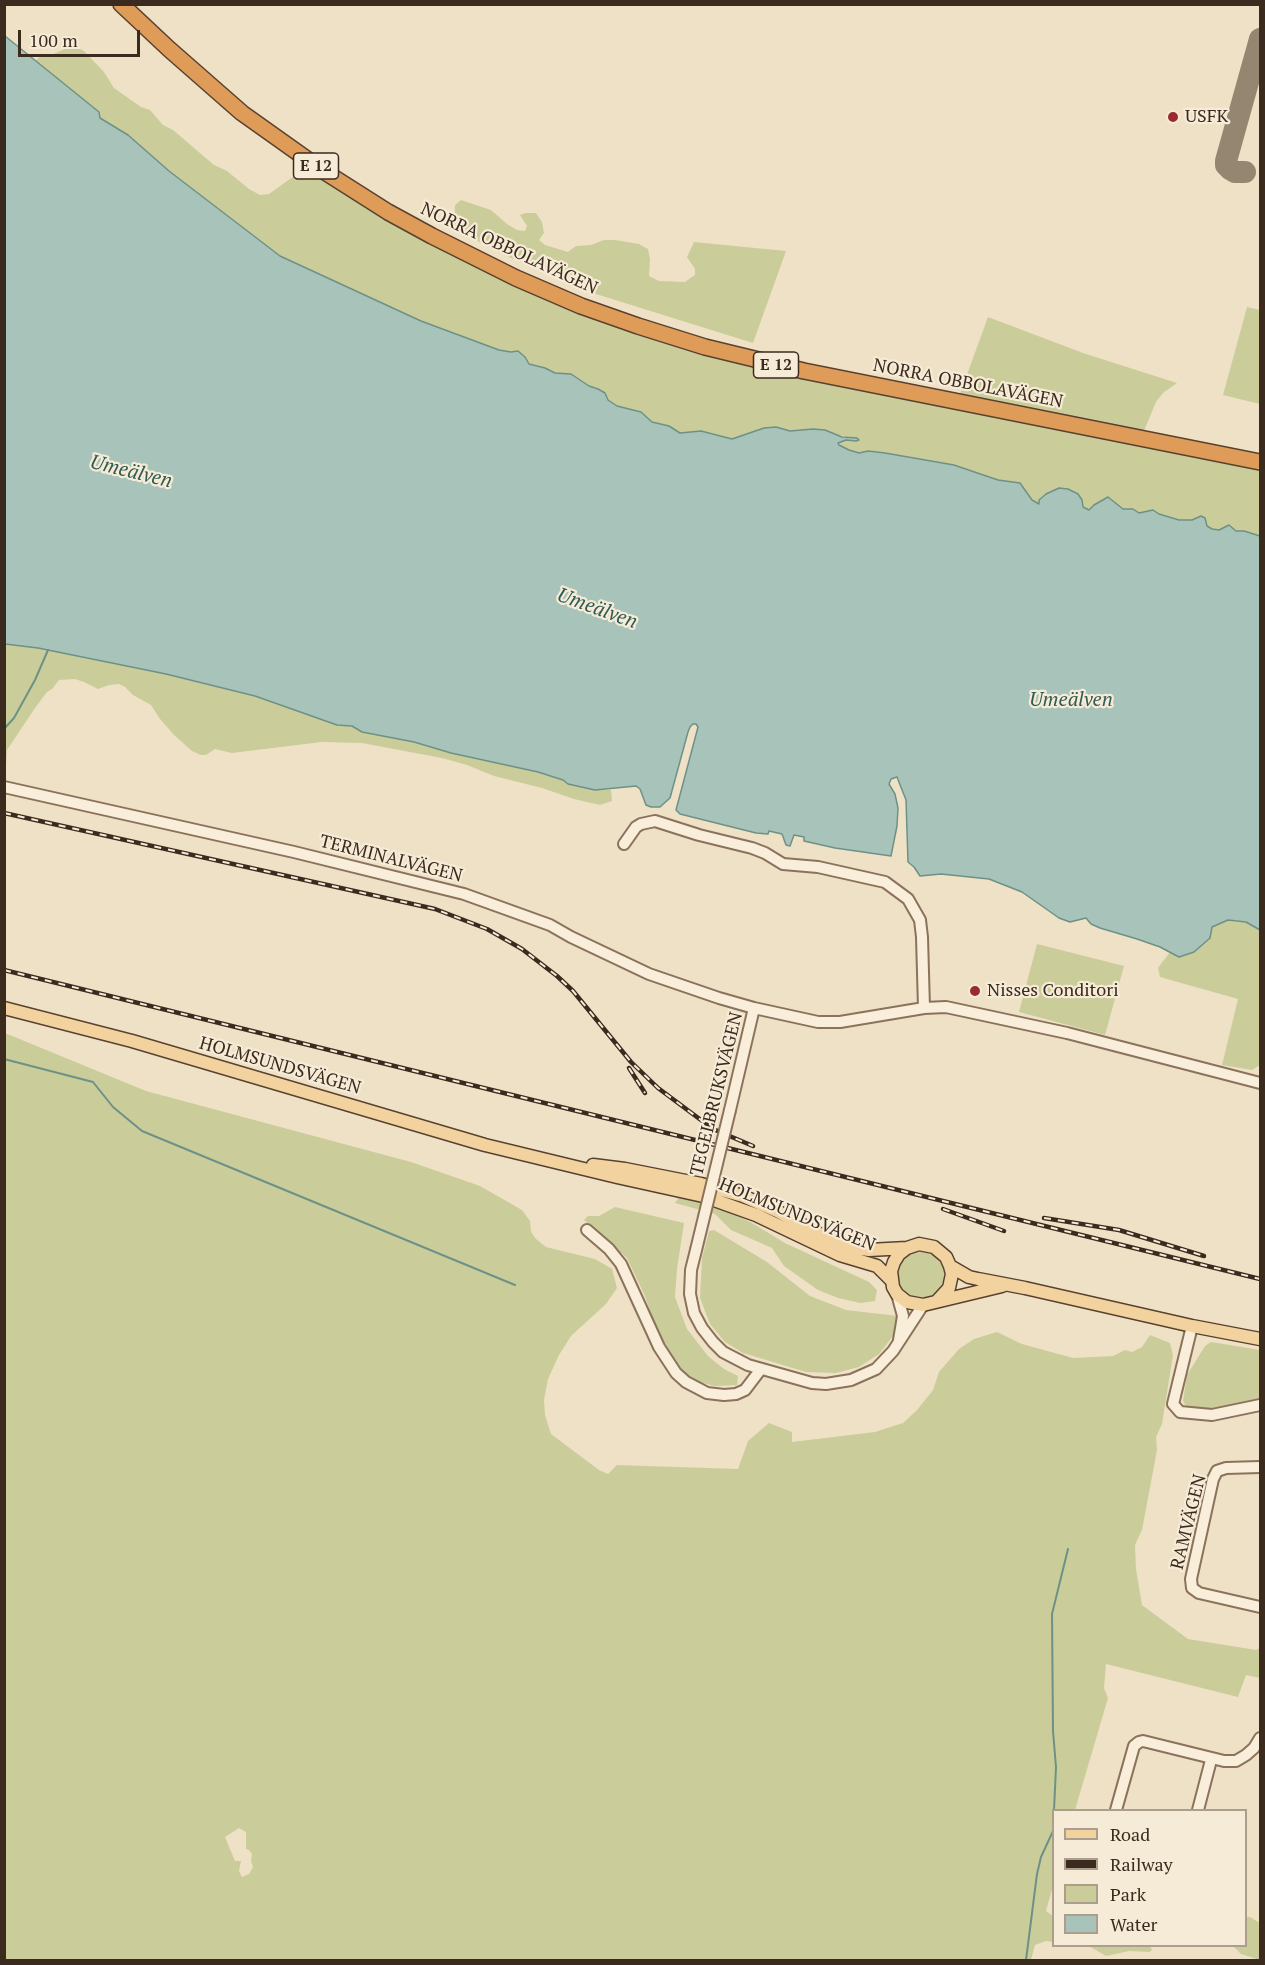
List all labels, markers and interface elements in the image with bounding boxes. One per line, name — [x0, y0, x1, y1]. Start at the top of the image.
scale bar — [21, 18, 142, 56]
text: 100 m — [29, 28, 78, 52]
place label: USFK — [1185, 106, 1228, 128]
marker: USFK — [1166, 110, 1180, 124]
road number: E 12 — [294, 153, 338, 179]
street label: NORRA OBBOLAVÄGEN — [417, 198, 601, 300]
road number: E 12 — [754, 352, 798, 378]
street label: NORRA OBBOLAVÄGEN — [871, 355, 1065, 413]
water label: Umeälven — [88, 450, 174, 494]
water label: Umeälven — [554, 583, 640, 635]
water label: Umeälven — [1029, 688, 1113, 712]
street label: TERMINALVÄGEN — [317, 831, 465, 887]
place label: Nisses Conditori — [987, 980, 1119, 1002]
marker: Nisses Conditori — [968, 984, 982, 998]
street label: TEGELBRUKSVÄGEN — [686, 1010, 748, 1178]
street label: HOLMSUNDSVÄGEN — [197, 1033, 363, 1099]
street label: HOLMSUNDSVÄGEN — [716, 1174, 878, 1256]
street label: RAMVÄGEN — [1167, 1472, 1211, 1572]
legend — [1052, 1809, 1247, 1947]
text: Road — [1110, 1822, 1150, 1846]
text: Railway — [1110, 1852, 1173, 1876]
text: Park — [1110, 1882, 1146, 1906]
text: Water — [1110, 1912, 1157, 1936]

